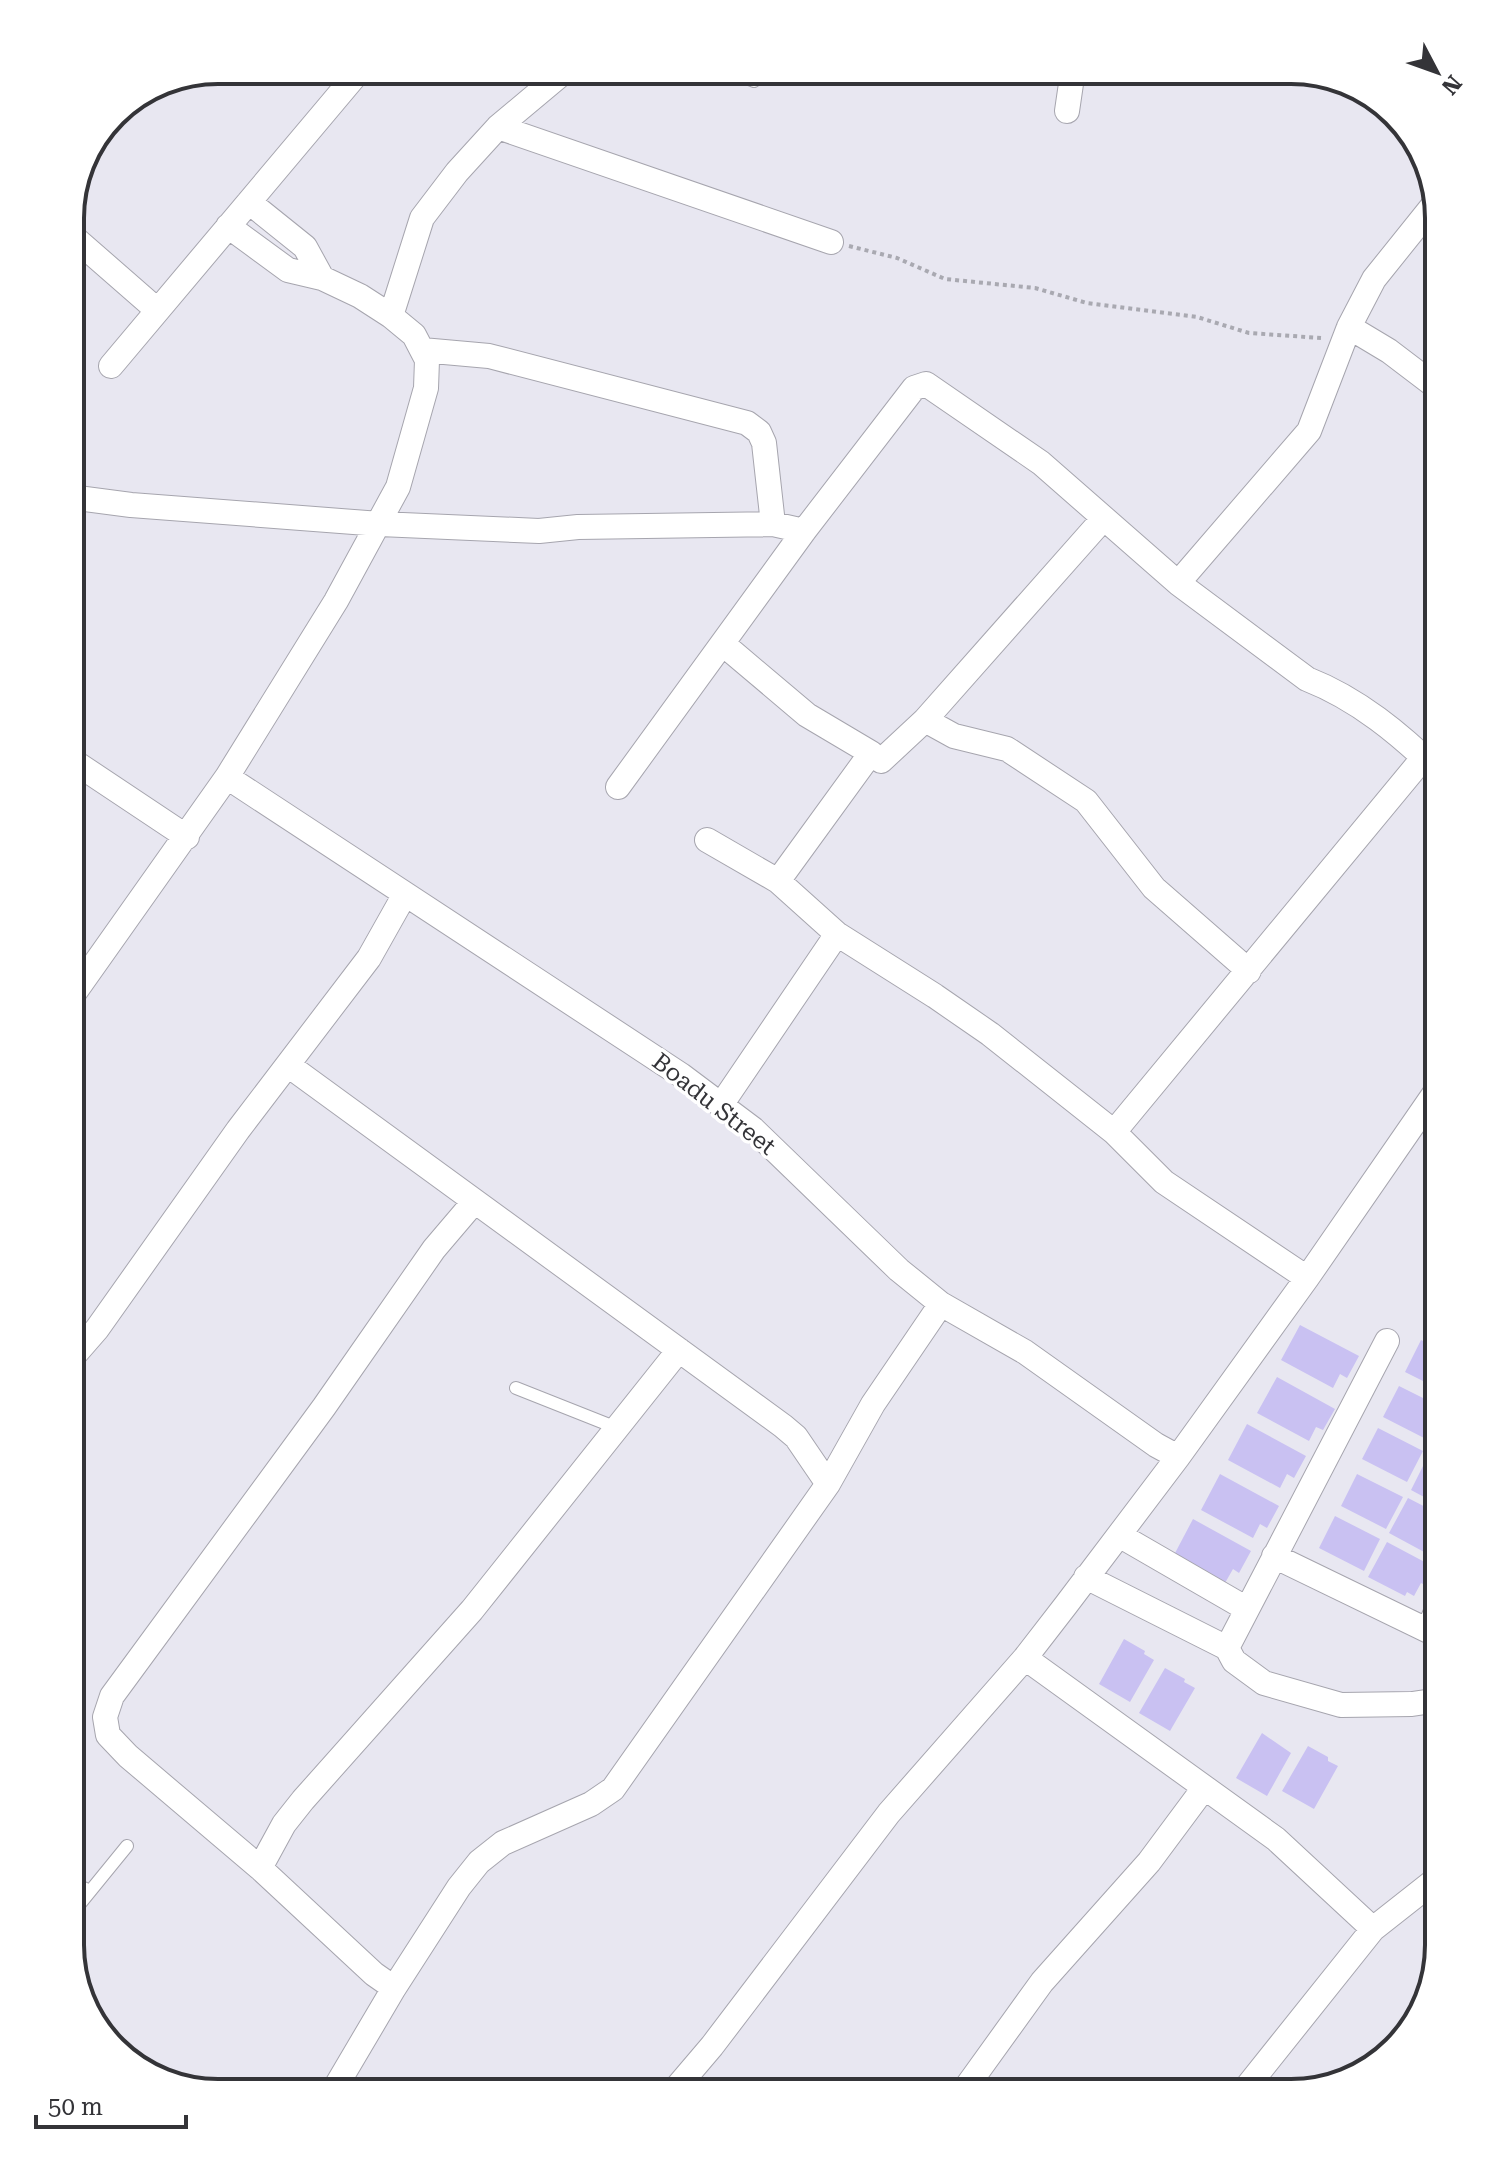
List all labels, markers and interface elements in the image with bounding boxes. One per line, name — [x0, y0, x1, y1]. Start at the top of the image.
north arrow — [1397, 32, 1477, 112]
text: N — [1437, 70, 1467, 99]
street label: Boadu Street — [647, 1047, 781, 1161]
scale bar — [36, 2079, 186, 2129]
text: 50 m — [48, 2093, 103, 2121]

